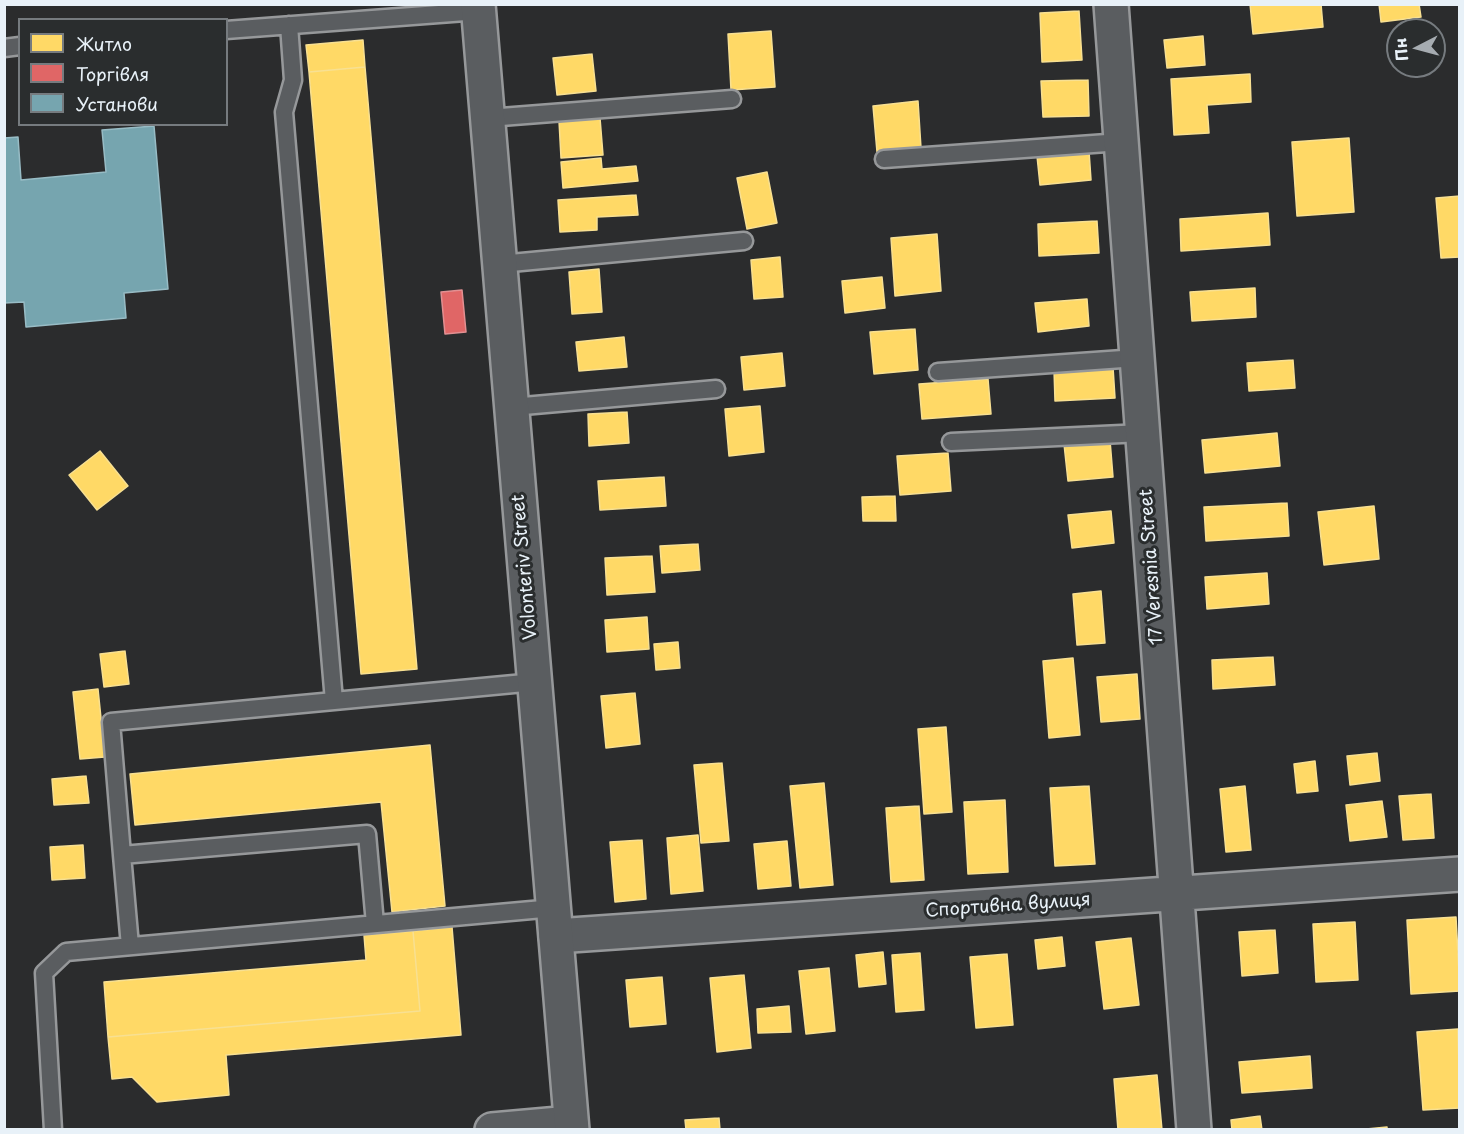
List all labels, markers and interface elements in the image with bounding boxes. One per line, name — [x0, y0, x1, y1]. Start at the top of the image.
legend — [18, 18, 228, 126]
north arrow — [1386, 18, 1446, 78]
text: Житло — [76, 30, 132, 57]
text: Пн — [1387, 37, 1413, 62]
text: Торгівля — [76, 60, 149, 87]
text: Установи — [76, 90, 158, 117]
street label: 17 Veresnia Street — [1136, 488, 1168, 646]
street label: Volonteriv Street — [508, 493, 542, 641]
street label: Спортивна вулиця — [925, 889, 1091, 923]

